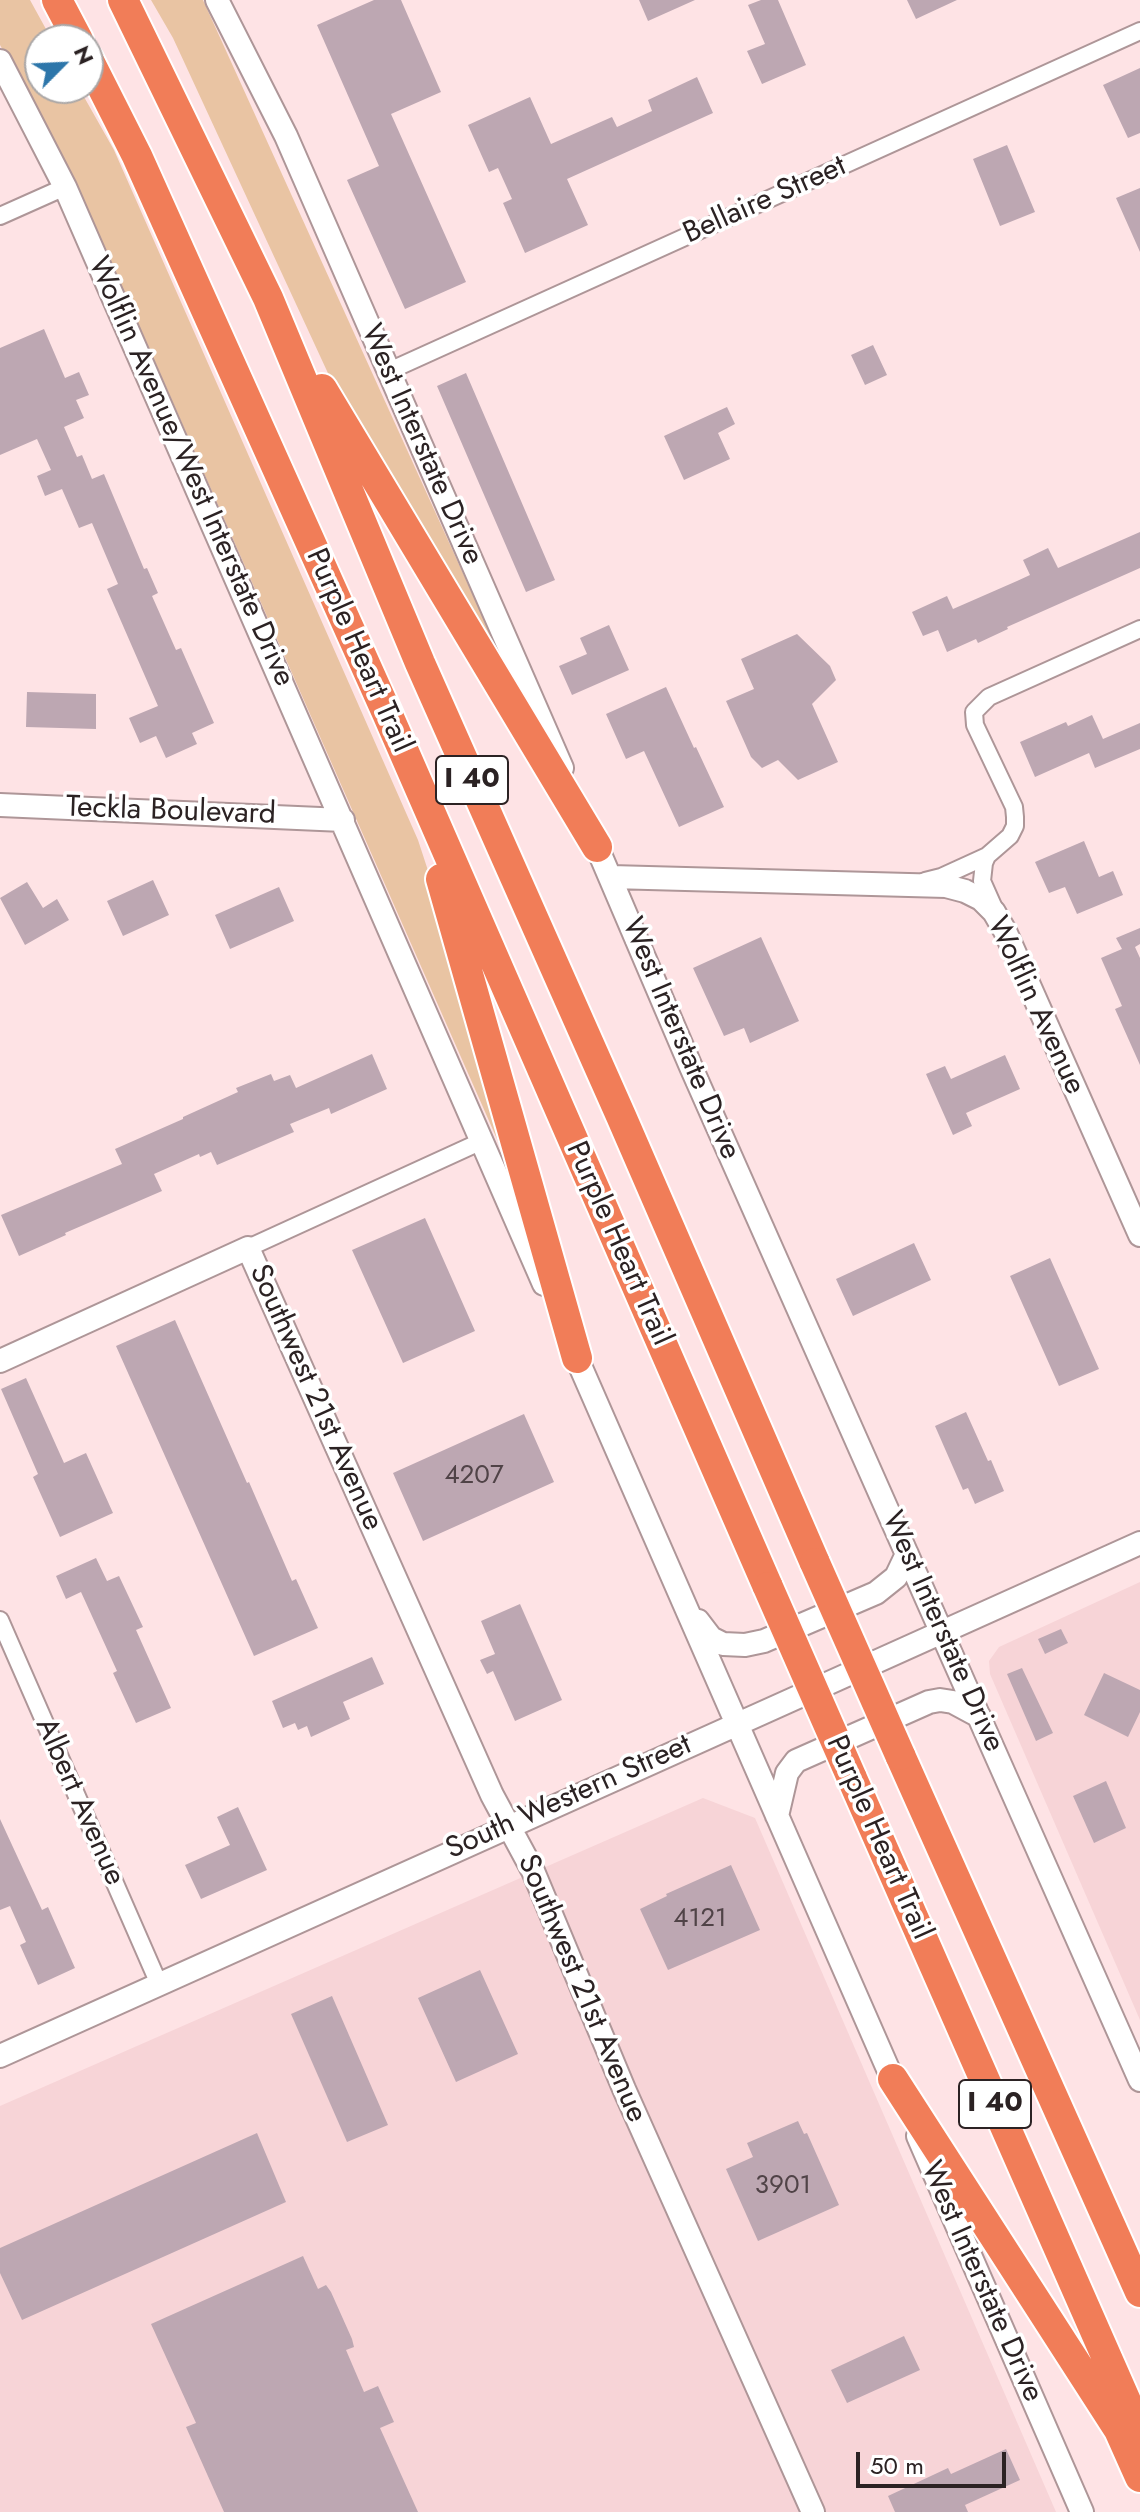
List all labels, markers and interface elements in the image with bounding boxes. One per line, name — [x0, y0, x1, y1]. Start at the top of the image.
north arrow — [24, 24, 104, 104]
text: N — [66, 41, 102, 70]
street label: Bellaire Street — [678, 149, 852, 253]
street label: Wolflin Avenue/West Interstate Drive — [79, 252, 301, 692]
street label: West Interstate Drive — [352, 319, 490, 571]
street label: Purple Heart Trail — [297, 544, 419, 758]
road number: I 40 — [436, 756, 508, 804]
street label: Teckla Boulevard — [65, 790, 277, 834]
street label: Wolflin Avenue — [978, 911, 1092, 1101]
street label: West Interstate Drive — [613, 913, 747, 1165]
street label: Purple Heart Trail — [557, 1137, 679, 1351]
street label: Southwest 21st Avenue — [240, 1259, 390, 1537]
house number: 4207 — [444, 1461, 504, 1493]
street label: West Interstate Drive — [873, 1506, 1011, 1758]
street label: Albert Avenue — [26, 1713, 132, 1891]
street label: South Western Street — [441, 1728, 697, 1868]
street label: Purple Heart Trail — [817, 1731, 939, 1945]
street label: Southwest 21st Avenue — [508, 1850, 654, 2128]
house number: 4121 — [673, 1904, 727, 1936]
road number: I 40 — [959, 2080, 1031, 2128]
street label: West Interstate Drive — [912, 2156, 1050, 2408]
house number: 3901 — [755, 2171, 811, 2203]
scale bar — [860, 2436, 1010, 2486]
text: 50 m — [870, 2448, 924, 2483]

